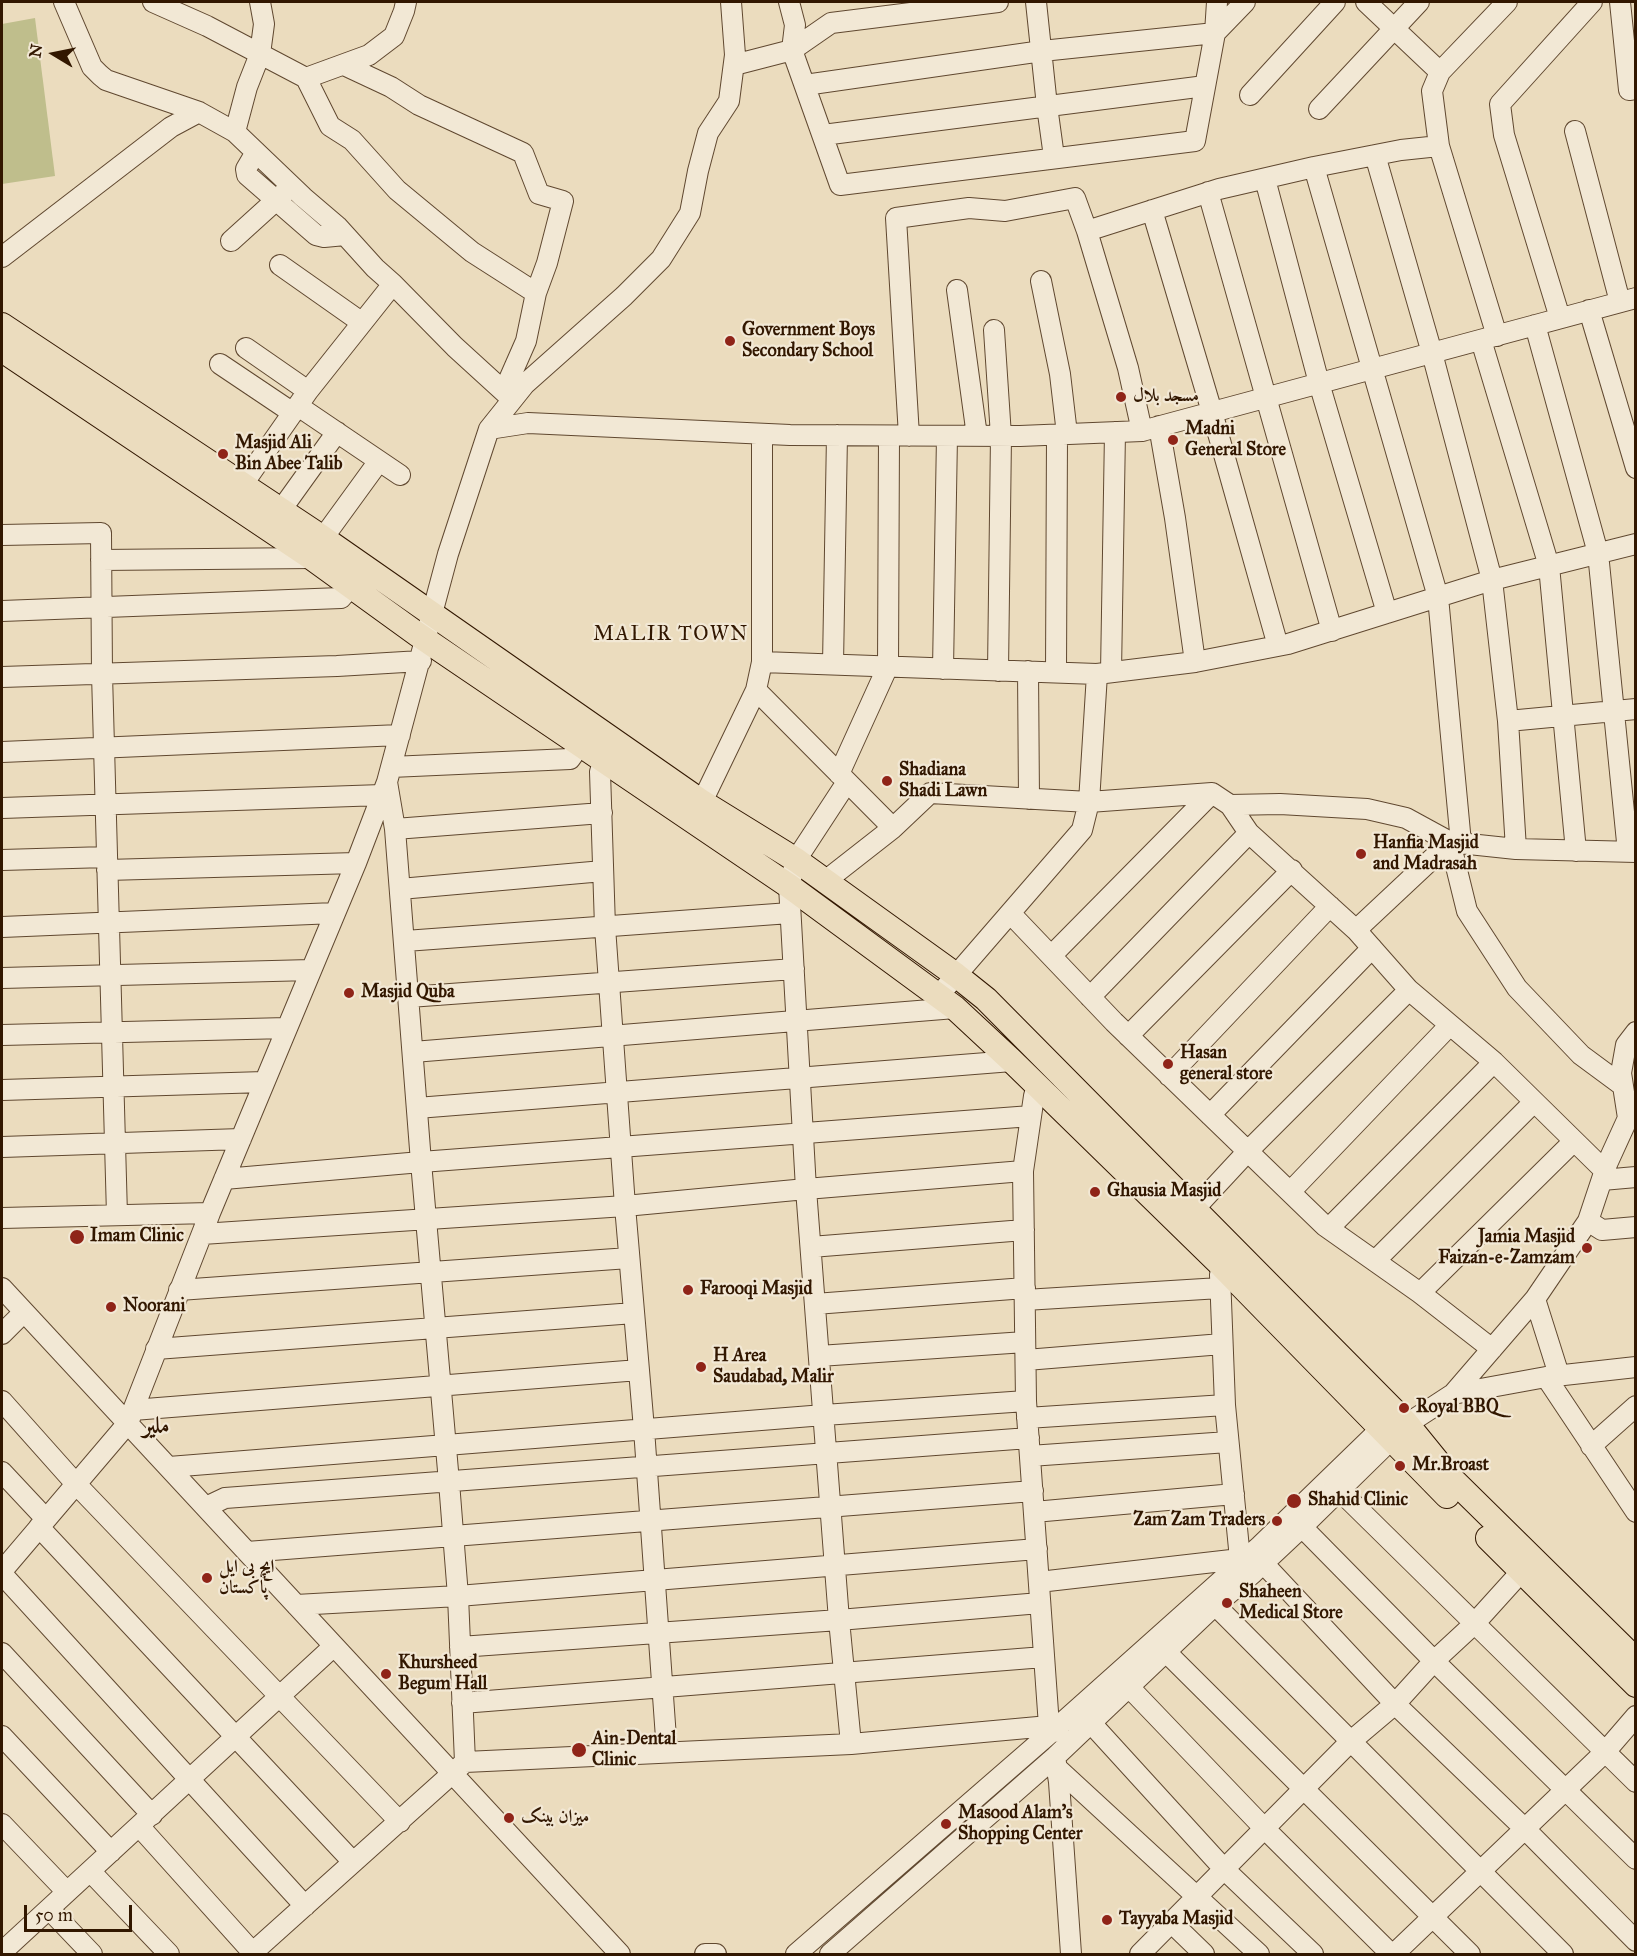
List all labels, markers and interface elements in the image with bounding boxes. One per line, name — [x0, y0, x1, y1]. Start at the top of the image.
north arrow — [24, 24, 84, 84]
text: N — [25, 42, 46, 59]
place label: Government Boys Secondary School — [742, 320, 875, 362]
marker: Government Boys Secondary School — [723, 334, 737, 348]
place label: مسجد بلال — [1133, 386, 1199, 408]
marker: مسجد بلال — [1114, 390, 1128, 404]
place label: Madni General Store — [1185, 419, 1286, 462]
place label: Masjid Ali Bin Abee Talib — [235, 433, 342, 476]
marker: Madni General Store — [1166, 433, 1180, 447]
marker: Masjid Ali Bin Abee Talib — [216, 447, 230, 461]
district label: MALIR TOWN — [593, 623, 749, 647]
place label: Shadiana Shadi Lawn — [899, 760, 987, 802]
marker: Shadiana Shadi Lawn — [880, 774, 894, 788]
place label: Hanfia Masjid and Madrasah — [1373, 833, 1479, 876]
marker: Hanfia Masjid and Madrasah — [1354, 847, 1368, 861]
place label: Masjid Quba — [361, 982, 455, 1004]
marker: Masjid Quba — [342, 986, 356, 1000]
place label: Hasan general store — [1180, 1043, 1272, 1086]
marker: Hasan general store — [1161, 1057, 1175, 1071]
place label: Ghausia Masjid — [1107, 1181, 1221, 1203]
marker: Ghausia Masjid — [1088, 1185, 1102, 1199]
place label: Imam Clinic — [90, 1226, 184, 1248]
place label: Jamia Masjid Faizan-e-Zamzam — [1438, 1227, 1575, 1270]
marker: Imam Clinic — [68, 1228, 86, 1246]
marker: Jamia Masjid Faizan-e-Zamzam — [1580, 1241, 1594, 1255]
place label: Farooqi Masjid — [700, 1279, 812, 1301]
marker: Farooqi Masjid — [681, 1283, 695, 1297]
place label: Noorani — [123, 1296, 185, 1318]
marker: Noorani — [104, 1300, 118, 1314]
place label: H Area Saudabad, Malir — [713, 1346, 834, 1388]
marker: H Area Saudabad, Malir — [694, 1360, 708, 1374]
place label: Royal BBQ — [1416, 1397, 1499, 1419]
marker: Royal BBQ — [1397, 1401, 1411, 1415]
district label: ملیر — [142, 1413, 170, 1441]
place label: Mr.Broast — [1412, 1455, 1489, 1477]
marker: Mr.Broast — [1393, 1459, 1407, 1473]
place label: Shahid Clinic — [1308, 1490, 1408, 1512]
marker: Shahid Clinic — [1285, 1492, 1303, 1510]
place label: Zam Zam Traders — [1133, 1510, 1265, 1532]
marker: Zam Zam Traders — [1270, 1514, 1284, 1528]
place label: ایچ بی ایل پاکستان — [219, 1557, 274, 1600]
marker: ایچ بی ایل پاکستان — [200, 1571, 214, 1585]
place label: Shaheen Medical Store — [1239, 1582, 1343, 1624]
marker: Shaheen Medical Store — [1220, 1596, 1234, 1610]
place label: Khursheed Begum Hall — [398, 1653, 487, 1696]
marker: Khursheed Begum Hall — [379, 1667, 393, 1681]
place label: Ain-Dental Clinic — [592, 1729, 676, 1772]
marker: Ain-Dental Clinic — [570, 1741, 588, 1759]
place label: Masood Alam's Shopping Center — [958, 1803, 1083, 1846]
place label: میزان بینک — [521, 1807, 589, 1829]
marker: میزان بینک — [502, 1811, 516, 1825]
marker: Masood Alam's Shopping Center — [939, 1817, 953, 1831]
scale bar — [27, 1893, 135, 1931]
text: 50 m — [35, 1904, 73, 1926]
place label: Tayyaba Masjid — [1119, 1909, 1233, 1931]
marker: Tayyaba Masjid — [1100, 1913, 1114, 1927]

